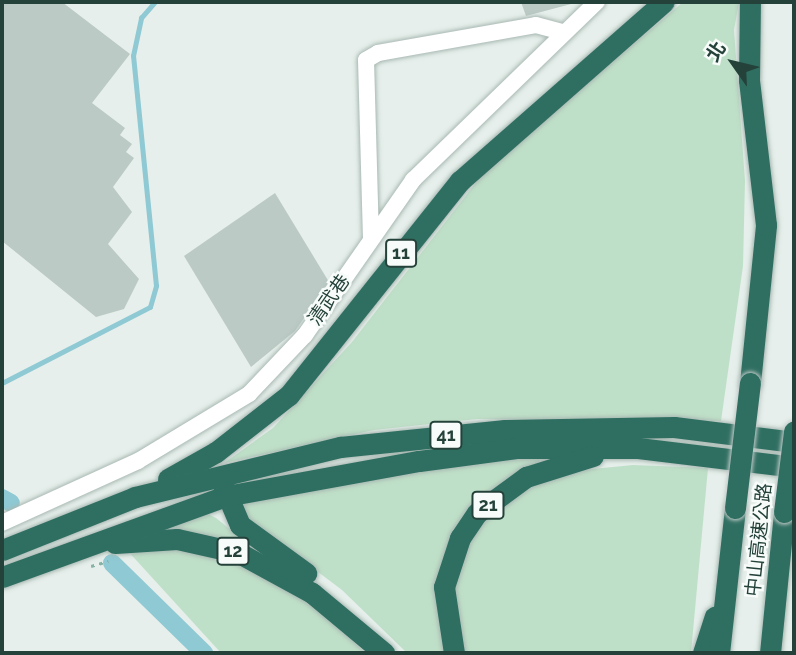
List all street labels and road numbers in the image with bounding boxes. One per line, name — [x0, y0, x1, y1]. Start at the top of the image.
road number: 11 — [384, 239, 418, 268]
street label: 清武巷 — [303, 270, 355, 330]
road number: 41 — [428, 421, 464, 450]
street label: 中山高速公路 — [742, 482, 776, 598]
road number: 21 — [470, 490, 505, 520]
road number: 12 — [216, 536, 250, 566]

